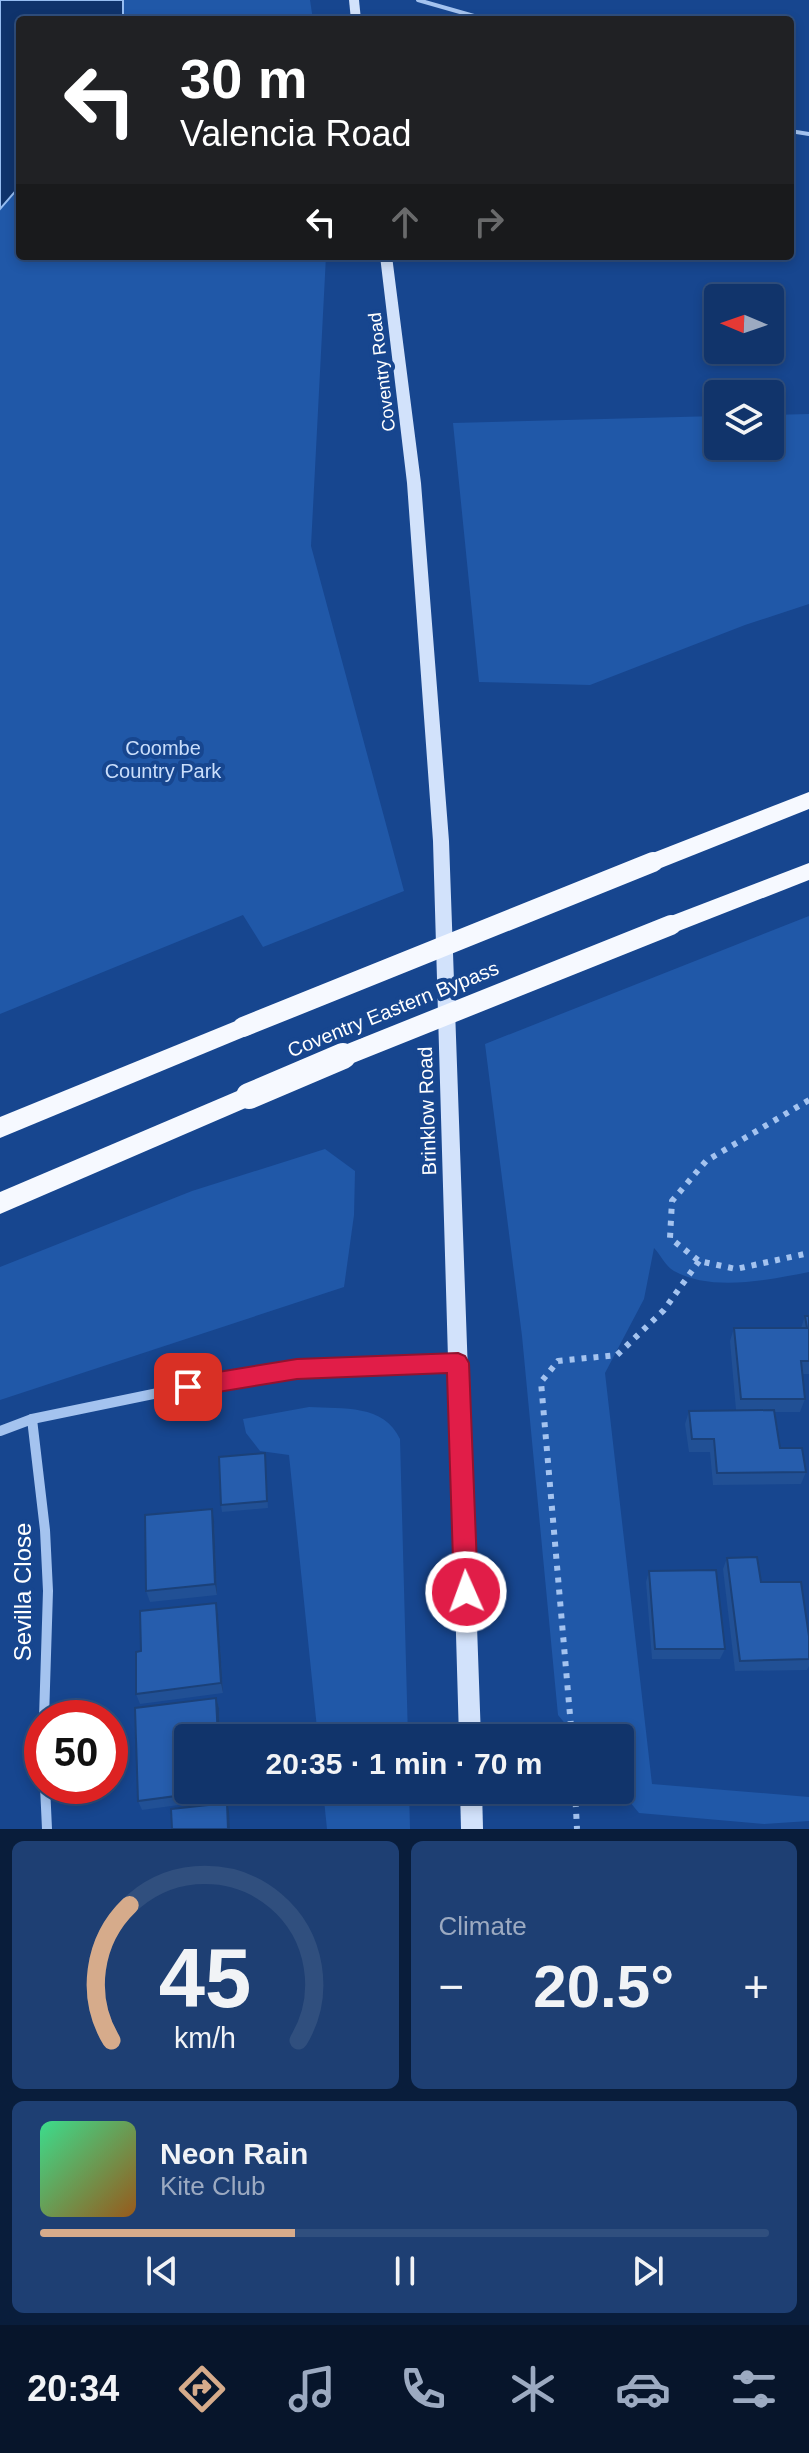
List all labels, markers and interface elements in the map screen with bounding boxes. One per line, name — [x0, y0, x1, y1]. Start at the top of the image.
text: 30 m — [180, 47, 308, 110]
icon: left — [48, 48, 152, 152]
text: Valencia Road — [180, 113, 412, 154]
icon: left — [299, 200, 343, 244]
icon: ahead — [383, 200, 427, 244]
icon: right — [467, 200, 511, 244]
north arrow — [704, 284, 784, 364]
map controls — [704, 284, 784, 460]
street label: Coventry Road — [365, 311, 399, 433]
button: layers — [704, 380, 784, 460]
park label: Coombe Country Park — [105, 737, 222, 782]
street label: Coventry Eastern Bypass — [284, 957, 502, 1061]
street label: Brinklow Road — [414, 1046, 440, 1176]
pin — [154, 1353, 222, 1421]
icon: arrive — [166, 1365, 210, 1409]
street label: Sevilla Close — [9, 1523, 36, 1661]
position arrow — [424, 1550, 508, 1634]
speed limit sign: 50 — [24, 1700, 128, 1804]
text: 20:35 · 1 min · 70 m — [266, 1747, 542, 1780]
text: Climate — [439, 1911, 527, 1941]
text: 45 — [159, 1932, 252, 2025]
text: 20.5° — [533, 1953, 674, 2020]
text: − — [439, 1962, 464, 2011]
text: + — [743, 1962, 769, 2011]
text: km/h — [174, 2022, 236, 2054]
text: Neon Rain — [160, 2137, 308, 2170]
text: Kite Club — [160, 2171, 266, 2201]
icon: previous — [140, 2249, 184, 2293]
icon: pause — [383, 2249, 427, 2293]
icon: next — [626, 2249, 670, 2293]
icon: directions — [174, 2361, 230, 2417]
icon: music — [284, 2361, 340, 2417]
icon: phone — [395, 2361, 451, 2417]
icon: climate — [505, 2361, 561, 2417]
icon: car — [615, 2361, 671, 2417]
icon: filters — [726, 2361, 782, 2417]
text: 20:34 — [27, 2368, 119, 2409]

